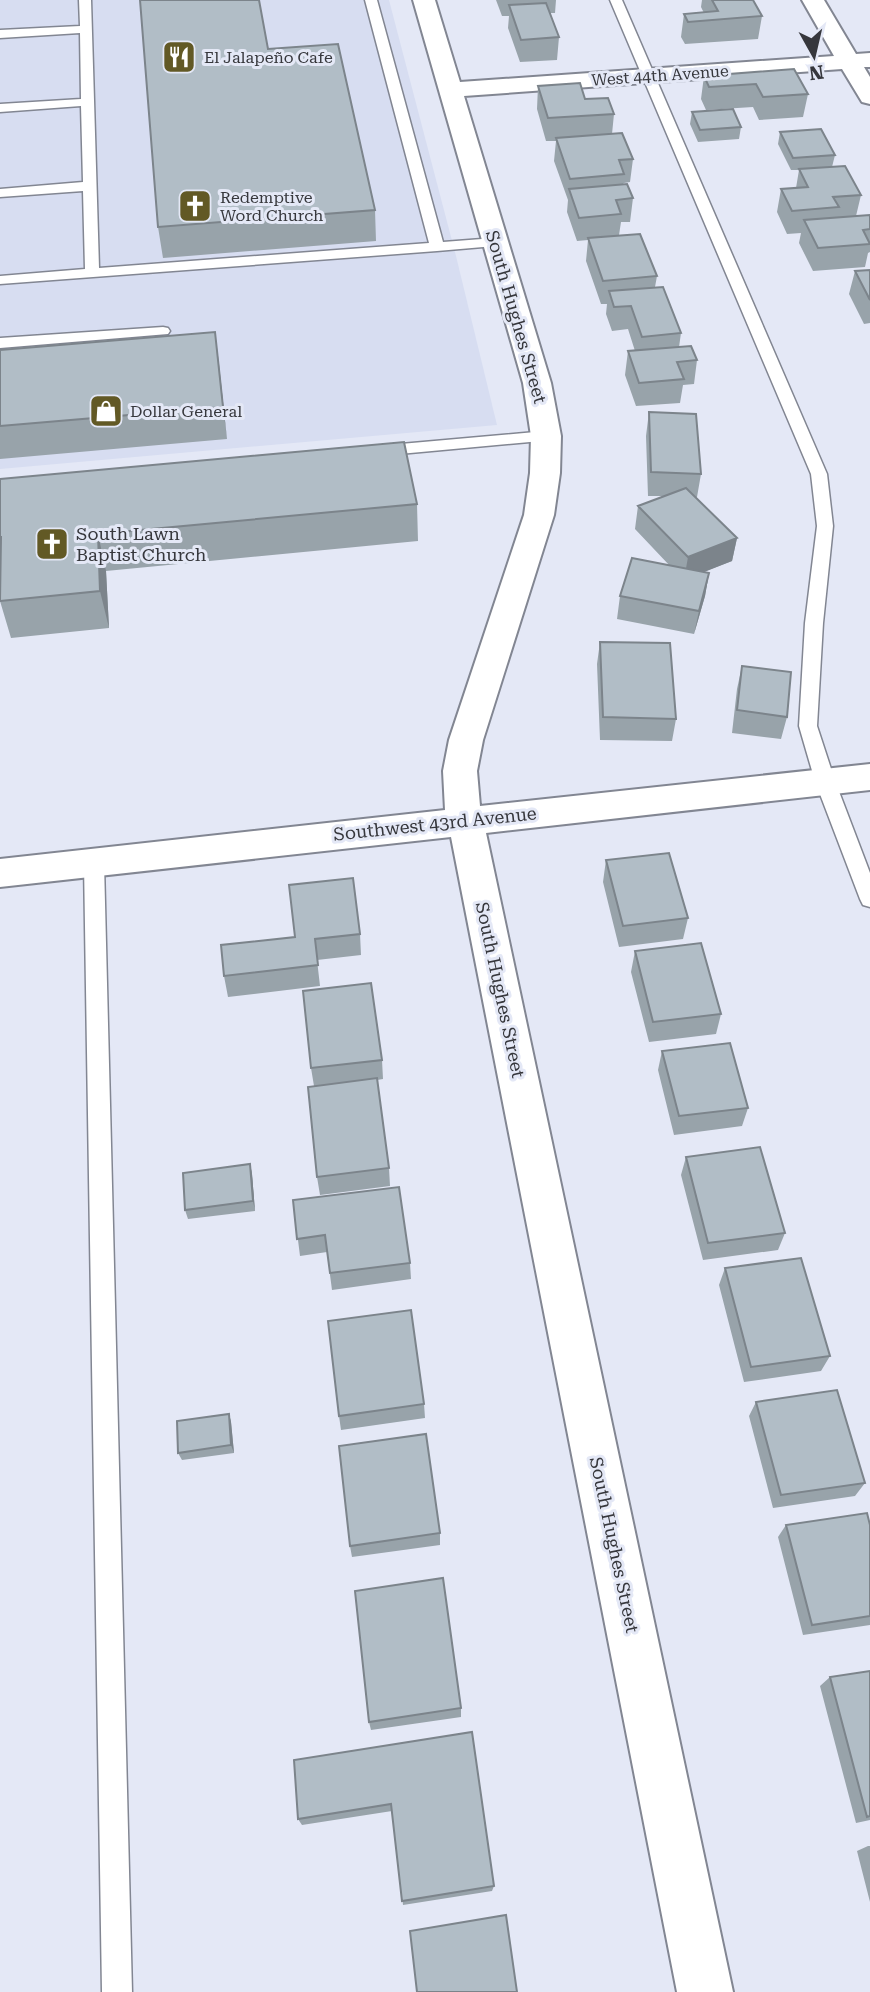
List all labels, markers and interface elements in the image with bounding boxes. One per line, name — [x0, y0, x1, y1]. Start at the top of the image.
north arrow — [779, 21, 849, 91]
restaurant icon: El Jalapeño Cafe — [160, 38, 198, 76]
place label: El Jalapeño Cafe — [204, 48, 333, 67]
text: N — [807, 60, 825, 85]
street label: West 44th Avenue — [591, 61, 730, 90]
church icon: Redemptive Word Church — [176, 187, 214, 225]
place label: Redemptive Word Church — [220, 188, 323, 225]
street label: South Hughes Street — [482, 228, 551, 406]
shop icon: Dollar General — [87, 392, 125, 430]
place label: Dollar General — [130, 402, 242, 421]
place label: South Lawn Baptist Church — [76, 523, 207, 565]
church icon: South Lawn Baptist Church — [33, 525, 71, 563]
street label: Southwest 43rd Avenue — [332, 802, 538, 845]
street label: South Hughes Street — [472, 900, 529, 1080]
street label: South Hughes Street — [586, 1455, 643, 1635]

